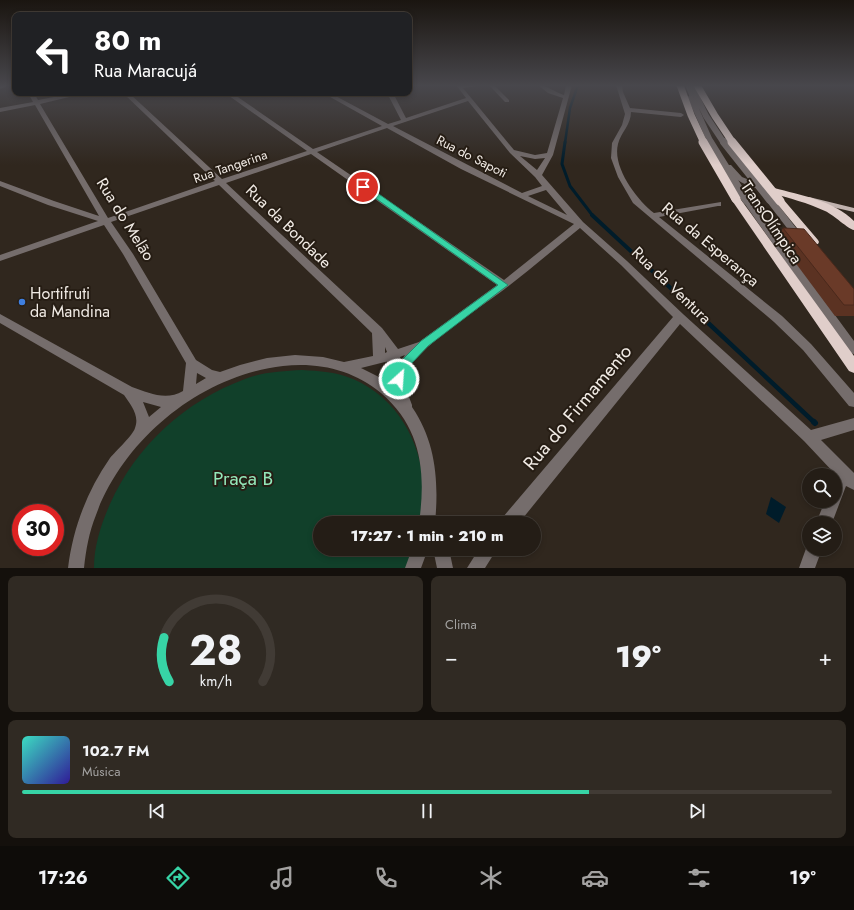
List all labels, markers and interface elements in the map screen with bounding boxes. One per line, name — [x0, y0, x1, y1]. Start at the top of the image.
text: 80 m — [94, 20, 161, 61]
icon: left — [28, 28, 80, 80]
text: Rua Maracujá — [94, 58, 197, 84]
street label: Rua do Sapoti — [433, 130, 510, 182]
street label: Rua Tangerina — [191, 145, 270, 188]
pin — [346, 170, 380, 204]
street label: Rua do Melão — [91, 173, 160, 265]
icon: arrive — [352, 176, 374, 198]
street label: TransOlímpica — [735, 176, 808, 268]
street label: Rua da Bondade — [240, 179, 337, 273]
street label: Rua da Esperança — [657, 197, 764, 292]
street label: Rua da Ventura — [627, 241, 717, 329]
place label: Hortifruti da Mandina — [30, 282, 110, 323]
marker: Hortifruti da Mandina — [17, 297, 27, 307]
street label: Rua do Firmamento — [517, 339, 638, 476]
position arrow — [378, 358, 420, 400]
park label: Praça B — [213, 465, 273, 492]
map controls — [802, 468, 842, 556]
button: search — [802, 468, 842, 508]
speed limit sign: 30 — [12, 504, 64, 556]
button: layers — [802, 516, 842, 556]
text: 17:27 · 1 min · 210 m — [350, 525, 504, 547]
text: Clima — [445, 615, 477, 634]
text: 28 — [189, 620, 242, 681]
text: 19° — [615, 635, 661, 678]
text: − — [445, 641, 458, 673]
text: + — [818, 641, 832, 673]
text: km/h — [199, 671, 232, 691]
text: 102.7 FM — [82, 740, 149, 762]
text: Música — [82, 762, 120, 781]
icon: previous — [146, 800, 168, 822]
icon: pause — [416, 800, 438, 822]
icon: next — [686, 800, 708, 822]
icon: directions — [164, 864, 192, 892]
icon: music — [268, 864, 296, 892]
icon: phone — [372, 864, 400, 892]
icon: climate — [477, 864, 505, 892]
icon: car — [581, 864, 609, 892]
icon: filters — [685, 864, 713, 892]
text: 17:26 — [38, 865, 88, 891]
text: 19° — [789, 865, 816, 891]

